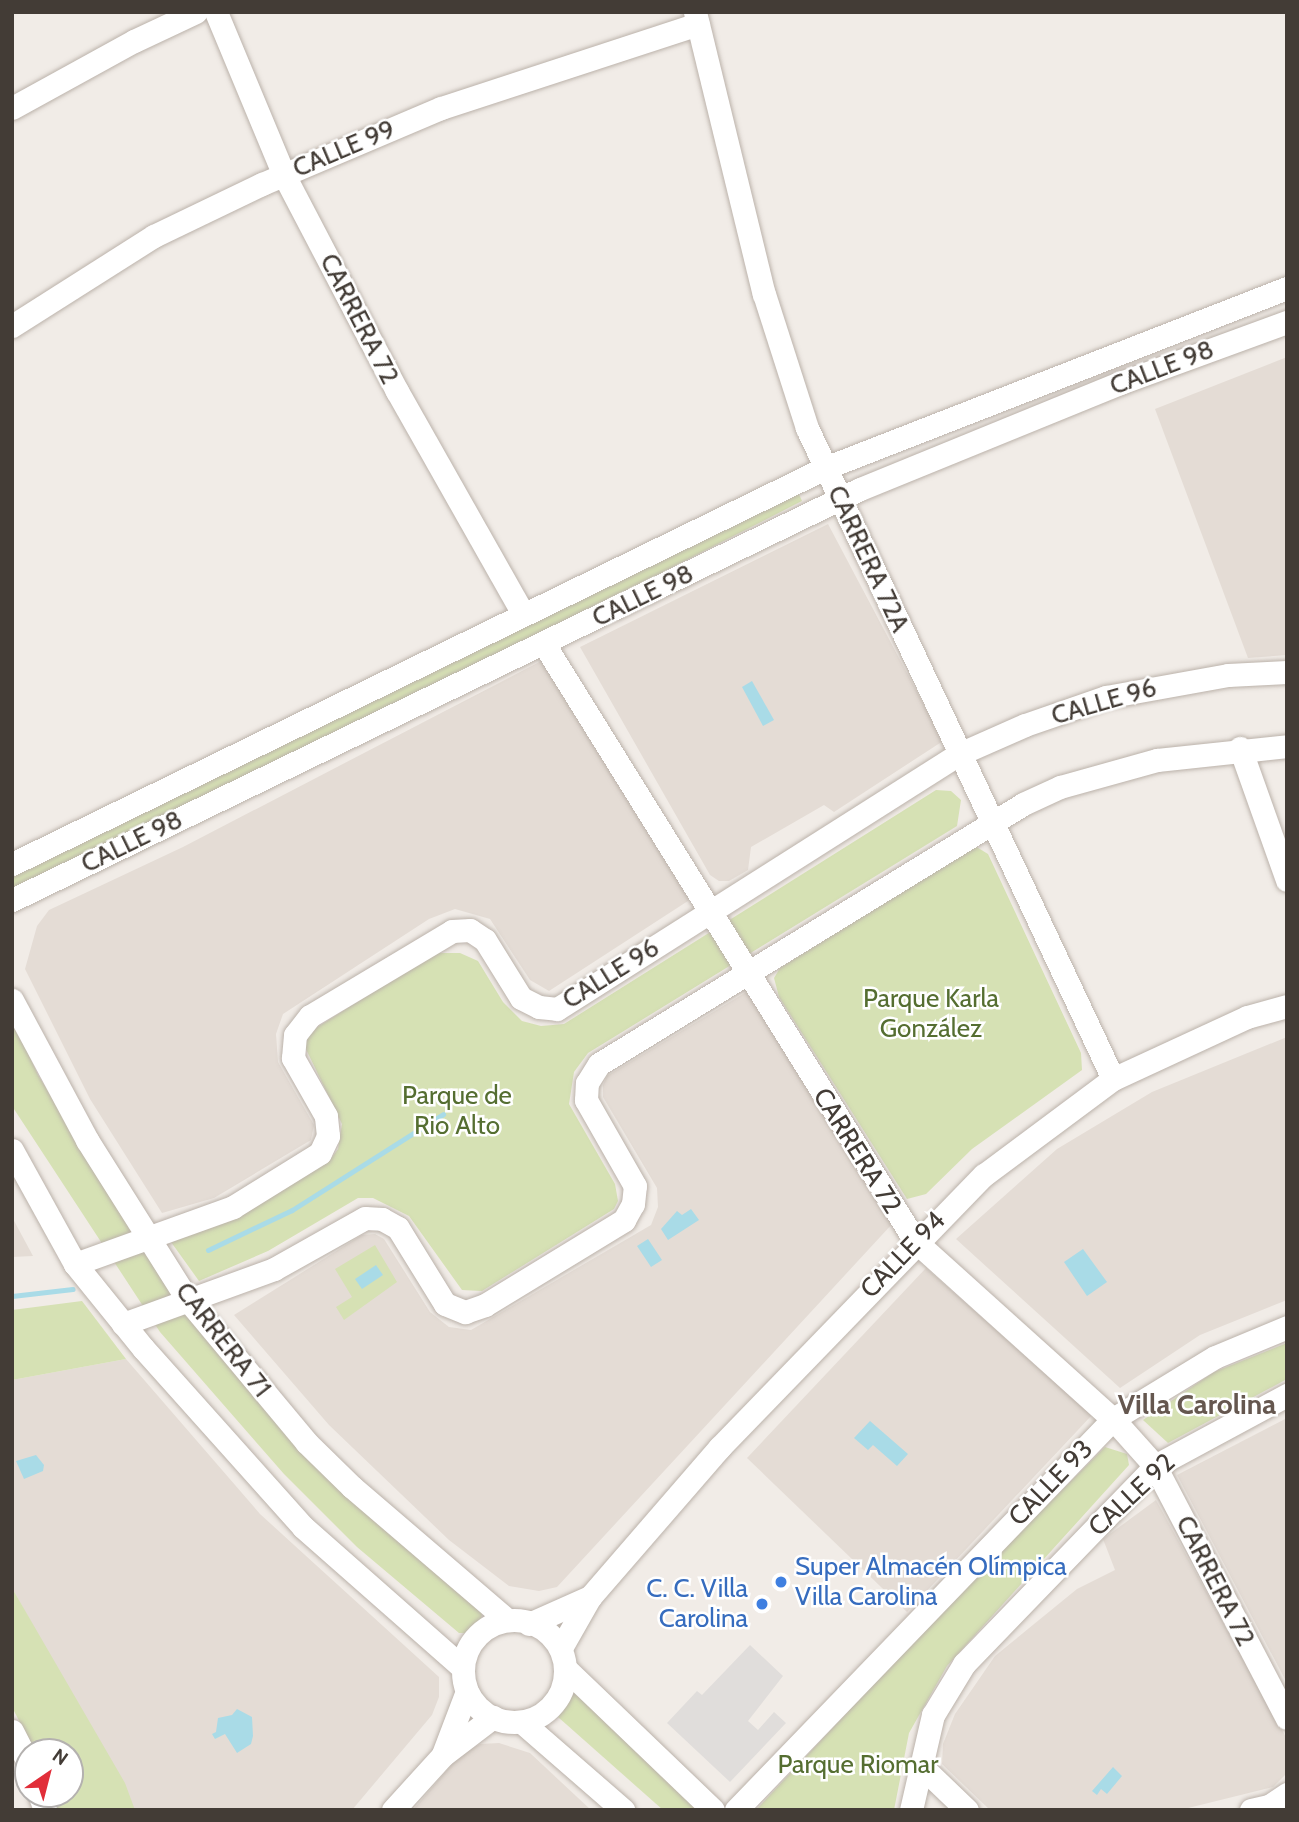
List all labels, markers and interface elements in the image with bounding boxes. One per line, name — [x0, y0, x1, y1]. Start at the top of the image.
street label: CALLE 99 — [288, 114, 400, 184]
street label: CARRERA 72 — [313, 249, 405, 389]
street label: CALLE 98 — [1106, 334, 1218, 402]
street label: CARRERA 72A — [820, 481, 916, 637]
street label: CALLE 98 — [587, 558, 699, 634]
street label: CALLE 96 — [1048, 672, 1160, 732]
street label: CALLE 98 — [76, 804, 188, 880]
street label: CALLE 96 — [557, 932, 665, 1016]
park label: Parque Karla González — [863, 983, 999, 1044]
park label: Parque de Rio Alto — [402, 1080, 512, 1142]
street label: CARRERA 72 — [806, 1083, 908, 1219]
street label: CALLE 94 — [854, 1205, 952, 1305]
street label: CARRERA 71 — [169, 1276, 277, 1404]
district label: Villa Carolina — [1118, 1387, 1276, 1421]
street label: CALLE 93 — [1003, 1434, 1099, 1532]
street label: CALLE 92 — [1082, 1447, 1182, 1543]
street label: CARRERA 72 — [1169, 1511, 1261, 1651]
place label: Super Almacén Olímpica Villa Carolina — [795, 1551, 1067, 1612]
place label: C. C. Villa Carolina — [646, 1573, 748, 1634]
marker: Super Almacén Olímpica Villa Carolina — [773, 1574, 789, 1590]
marker: C. C. Villa Carolina — [754, 1596, 770, 1612]
north arrow — [14, 1738, 84, 1808]
text: N — [48, 1744, 72, 1770]
park label: Parque Riomar — [778, 1749, 938, 1781]

